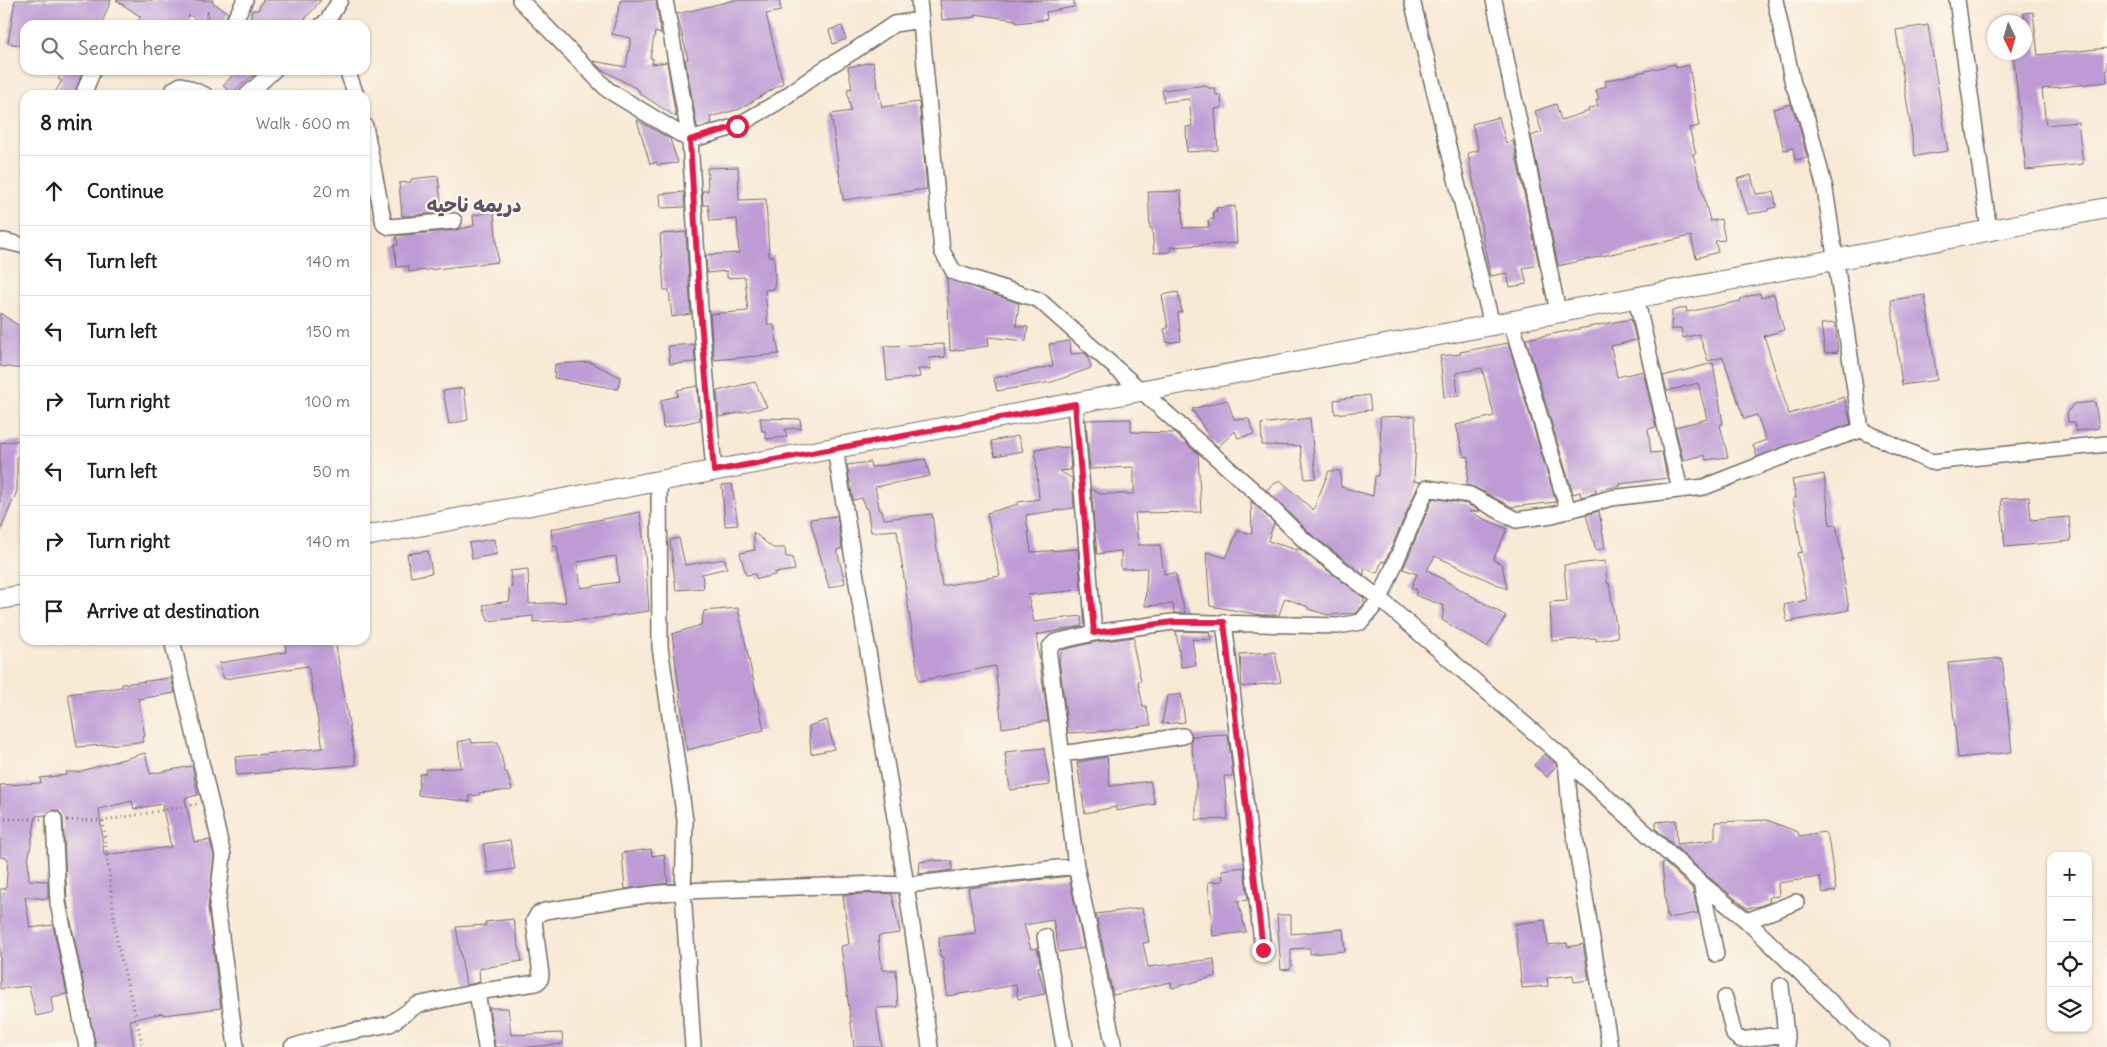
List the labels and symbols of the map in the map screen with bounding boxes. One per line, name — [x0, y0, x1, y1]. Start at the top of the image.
north arrow — [1987, 15, 2032, 60]
route start — [726, 115, 749, 138]
district label: دریمه ناحیه — [426, 192, 522, 217]
route end — [1252, 939, 1275, 962]

